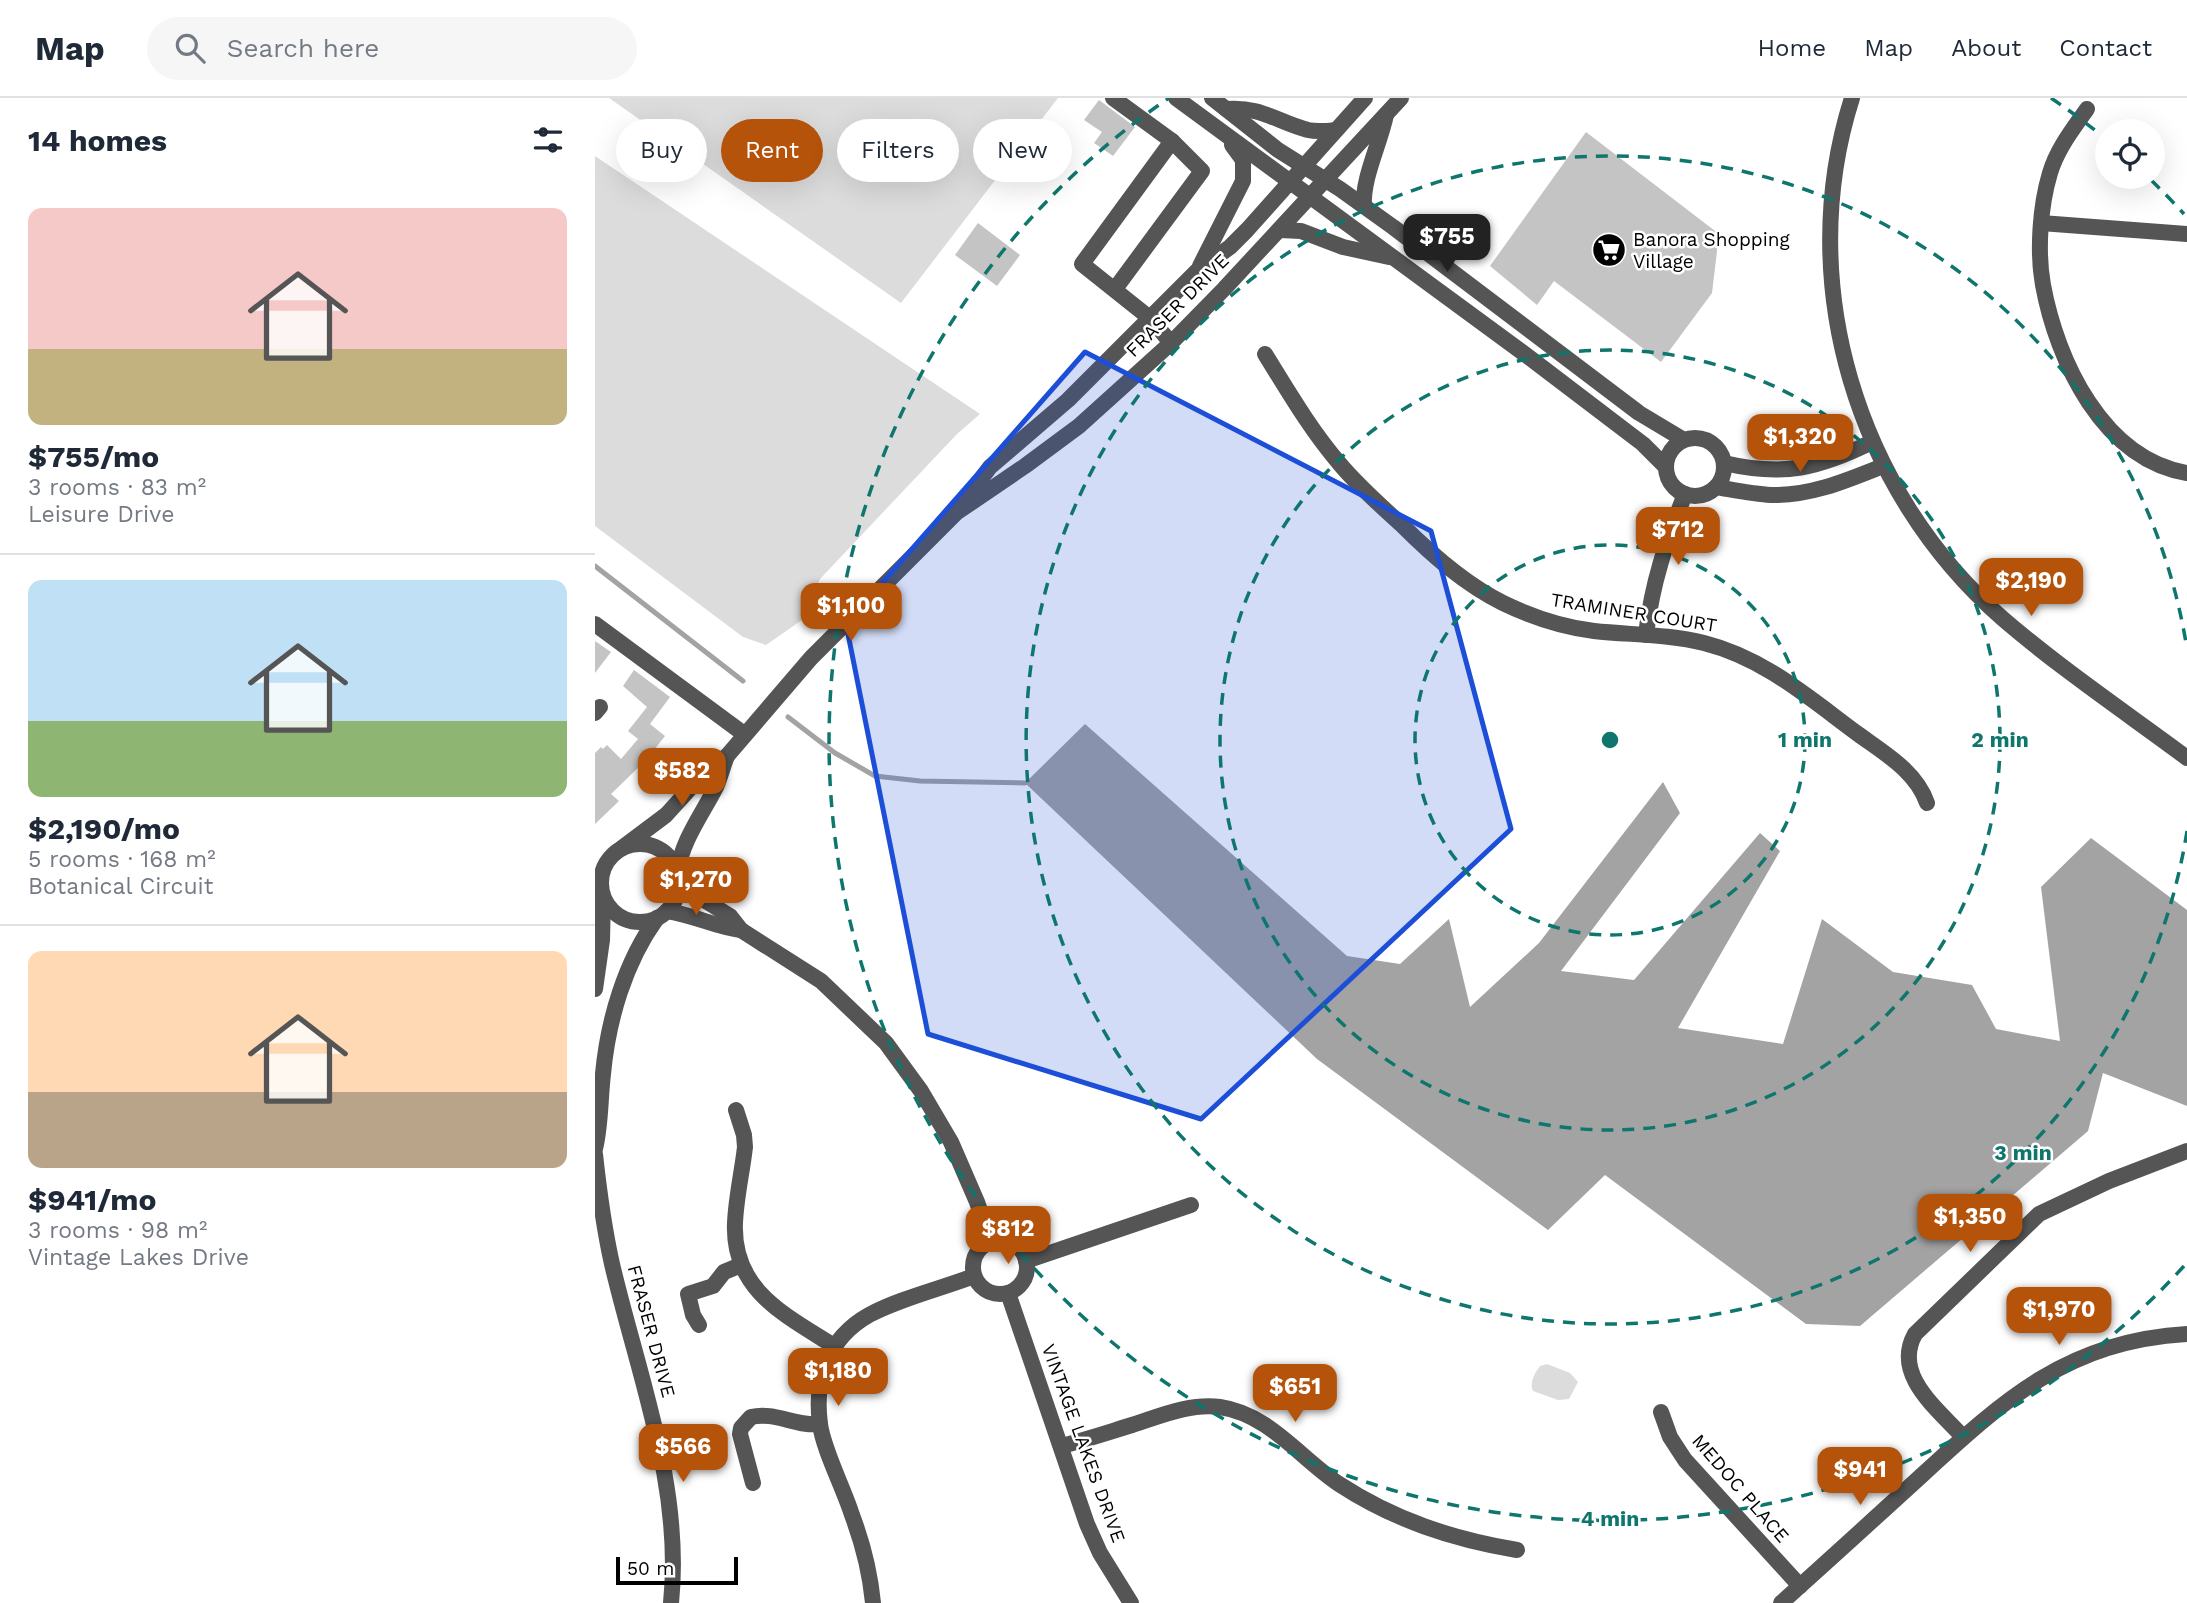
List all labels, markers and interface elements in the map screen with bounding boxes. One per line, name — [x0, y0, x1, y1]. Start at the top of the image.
search box — [147, 17, 637, 80]
text: Map — [35, 29, 105, 68]
icon: search — [171, 29, 209, 67]
text: Search here — [227, 33, 379, 63]
text: Home — [1758, 34, 1826, 62]
text: Map — [1864, 34, 1913, 62]
text: About — [1951, 34, 2021, 62]
text: Contact — [2059, 34, 2152, 62]
chip: Buy — [616, 119, 707, 182]
chip: Rent — [721, 119, 823, 182]
chip: Filters — [837, 119, 959, 182]
chip: New — [973, 119, 1072, 182]
map controls — [2095, 119, 2165, 189]
button: locate — [2095, 119, 2165, 189]
icon: filters — [529, 121, 567, 159]
text: 14 homes — [28, 123, 167, 158]
pin: $755 — [1406, 214, 1488, 274]
text: $755 — [1419, 223, 1475, 250]
place label: Banora Shopping Village — [1633, 228, 1791, 273]
supermarket icon: Banora Shopping Village — [1590, 231, 1628, 269]
street label: FRASER DRIVE — [1121, 249, 1234, 362]
icon: home — [235, 253, 361, 379]
pin: $1,320 — [1743, 414, 1857, 474]
text: $1,320 — [1763, 423, 1837, 450]
text: $755/mo — [28, 439, 159, 474]
text: 3 rooms · 83 m² — [28, 474, 206, 501]
text: Leisure Drive — [28, 501, 174, 528]
pin: $712 — [1637, 508, 1719, 567]
text: $712 — [1652, 516, 1704, 543]
pin: $2,190 — [1974, 559, 2088, 618]
text: $2,190 — [1995, 567, 2067, 594]
pin: $1,100 — [794, 584, 908, 643]
street label: TRAMINER COURT — [1549, 588, 1719, 637]
text: $1,100 — [817, 592, 885, 619]
icon: home — [235, 625, 361, 751]
text: 1 min — [1778, 727, 1832, 752]
text: 2 min — [1971, 727, 2029, 752]
centre of rings — [1598, 728, 1622, 752]
pin: $582 — [641, 748, 723, 808]
text: $582 — [654, 757, 710, 784]
text: $2,190/mo — [28, 811, 180, 846]
text: 5 rooms · 168 m² — [28, 846, 216, 873]
pin: $1,270 — [639, 858, 753, 917]
text: $1,270 — [660, 866, 732, 893]
text: Botanical Circuit — [28, 873, 213, 900]
icon: home — [235, 996, 361, 1122]
text: 3 min — [1994, 1140, 2052, 1165]
text: $941/mo — [28, 1182, 157, 1217]
pin: $1,350 — [1913, 1194, 2027, 1254]
text: $1,350 — [1933, 1203, 2007, 1230]
pin: $812 — [967, 1206, 1049, 1266]
text: $812 — [982, 1215, 1034, 1242]
text: 3 rooms · 98 m² — [28, 1217, 207, 1244]
text: Vintage Lakes Drive — [28, 1244, 249, 1271]
street label: FRASER DRIVE — [623, 1262, 680, 1400]
pin: $1,970 — [2002, 1288, 2116, 1347]
text: $1,970 — [2022, 1296, 2096, 1323]
street label: VINTAGE LAKES DRIVE — [1037, 1341, 1130, 1546]
pin: $1,180 — [781, 1348, 895, 1408]
text: $1,180 — [804, 1357, 872, 1384]
pin: $651 — [1254, 1364, 1336, 1424]
text: $651 — [1269, 1373, 1321, 1400]
pin: $566 — [642, 1424, 724, 1484]
street label: MEDOC PLACE — [1687, 1429, 1794, 1547]
text: $566 — [655, 1433, 711, 1460]
pin: $941 — [1819, 1448, 1901, 1507]
text: $941 — [1833, 1456, 1887, 1483]
text: 4 min — [1581, 1506, 1639, 1531]
scale bar — [616, 1554, 739, 1586]
text: 50 m — [627, 1557, 674, 1580]

